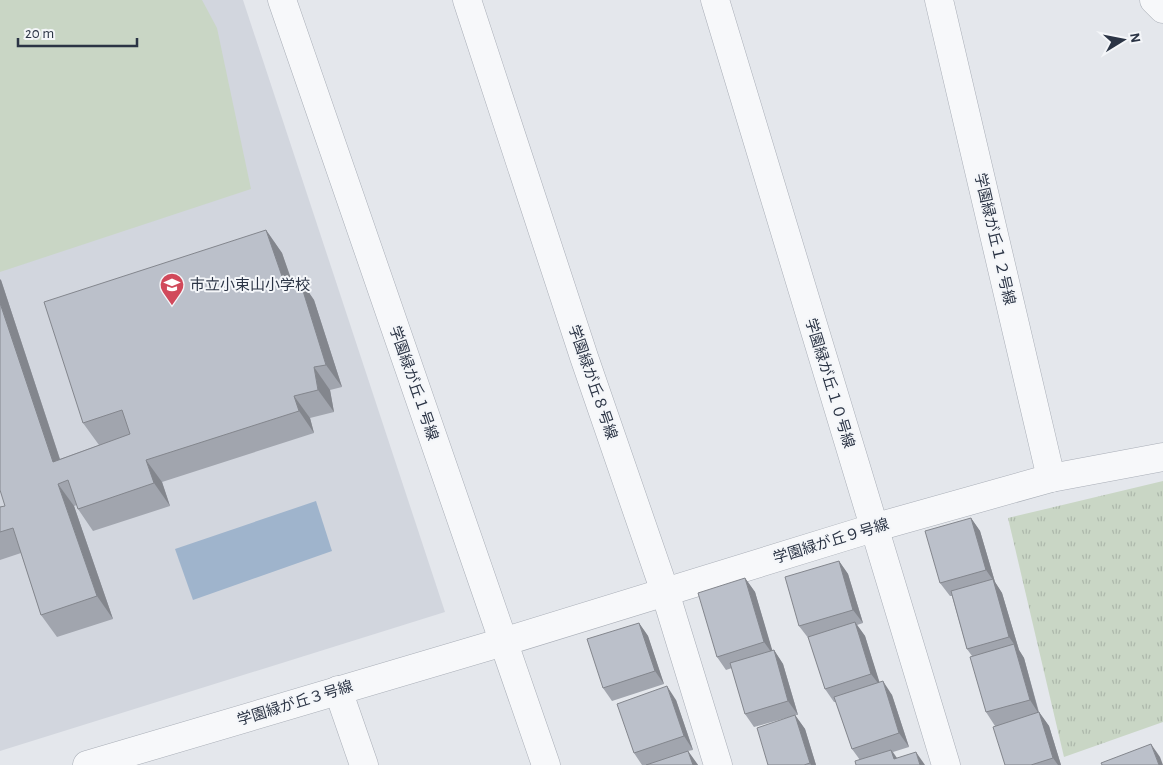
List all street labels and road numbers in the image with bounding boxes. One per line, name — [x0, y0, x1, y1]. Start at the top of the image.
street label: 学園緑が丘１２号線 — [972, 171, 1018, 307]
street label: 学園緑が丘１０号線 — [803, 316, 857, 450]
street label: 学園緑が丘８号線 — [566, 323, 620, 441]
street label: 学園緑が丘１号線 — [387, 324, 441, 442]
street label: 学園緑が丘９号線 — [771, 516, 891, 566]
street label: 学園緑が丘３号線 — [235, 678, 355, 728]

